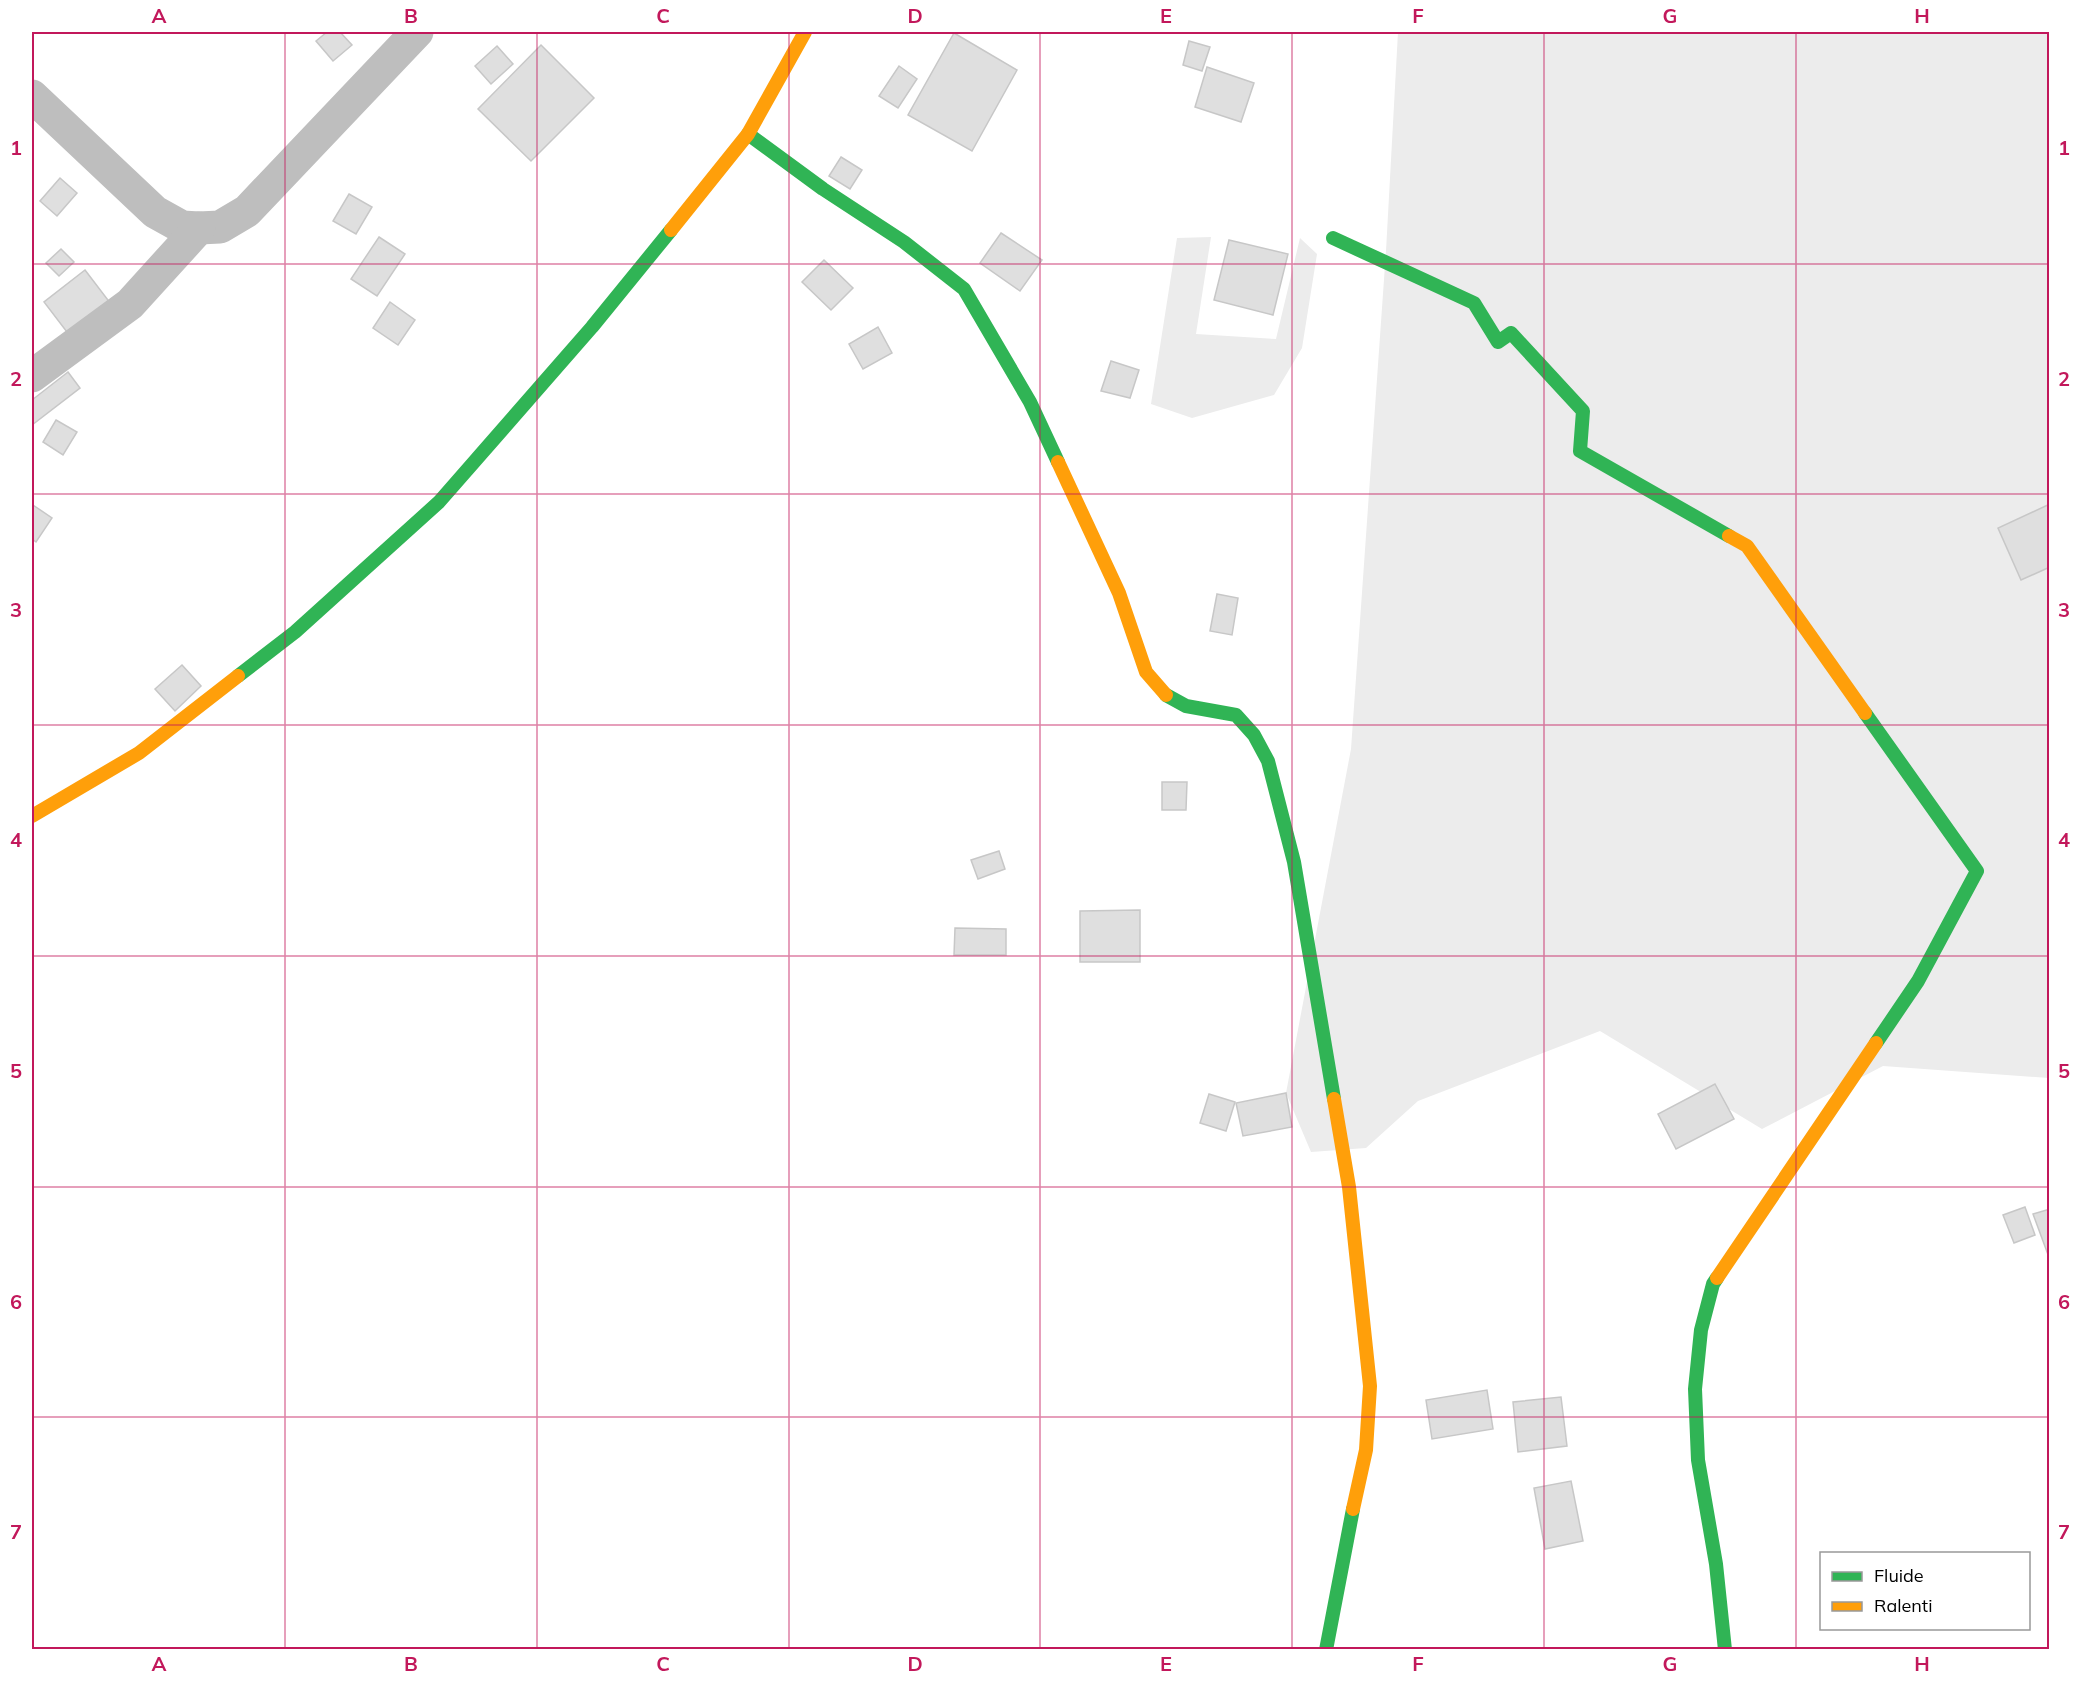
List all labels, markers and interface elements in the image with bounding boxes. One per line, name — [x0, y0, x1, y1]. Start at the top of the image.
text: A — [152, 3, 167, 28]
text: B — [404, 3, 418, 28]
text: C — [656, 3, 670, 28]
text: D — [907, 3, 923, 28]
text: E — [1160, 3, 1172, 28]
text: F — [1412, 3, 1424, 28]
text: G — [1663, 3, 1677, 28]
text: H — [1914, 3, 1930, 28]
text: 1 — [10, 135, 22, 160]
text: 1 — [2058, 135, 2070, 160]
text: 2 — [10, 366, 22, 391]
text: 2 — [2058, 366, 2070, 391]
text: 3 — [10, 597, 22, 622]
text: 3 — [2058, 597, 2070, 622]
text: 4 — [10, 827, 22, 852]
text: 4 — [2058, 827, 2070, 852]
text: 5 — [10, 1058, 22, 1083]
text: 5 — [2058, 1058, 2070, 1083]
text: 6 — [10, 1289, 22, 1314]
text: 6 — [2058, 1289, 2070, 1314]
text: 7 — [10, 1519, 22, 1544]
text: 7 — [2058, 1519, 2070, 1544]
legend — [1820, 1552, 2030, 1630]
text: Fluide — [1874, 1564, 1924, 1587]
text: Ralenti — [1874, 1594, 1932, 1617]
text: A — [152, 1651, 167, 1676]
text: B — [404, 1651, 418, 1676]
text: C — [656, 1651, 670, 1676]
text: D — [907, 1651, 923, 1676]
text: E — [1160, 1651, 1172, 1676]
text: F — [1412, 1651, 1424, 1676]
text: G — [1663, 1651, 1677, 1676]
text: H — [1914, 1651, 1930, 1676]

